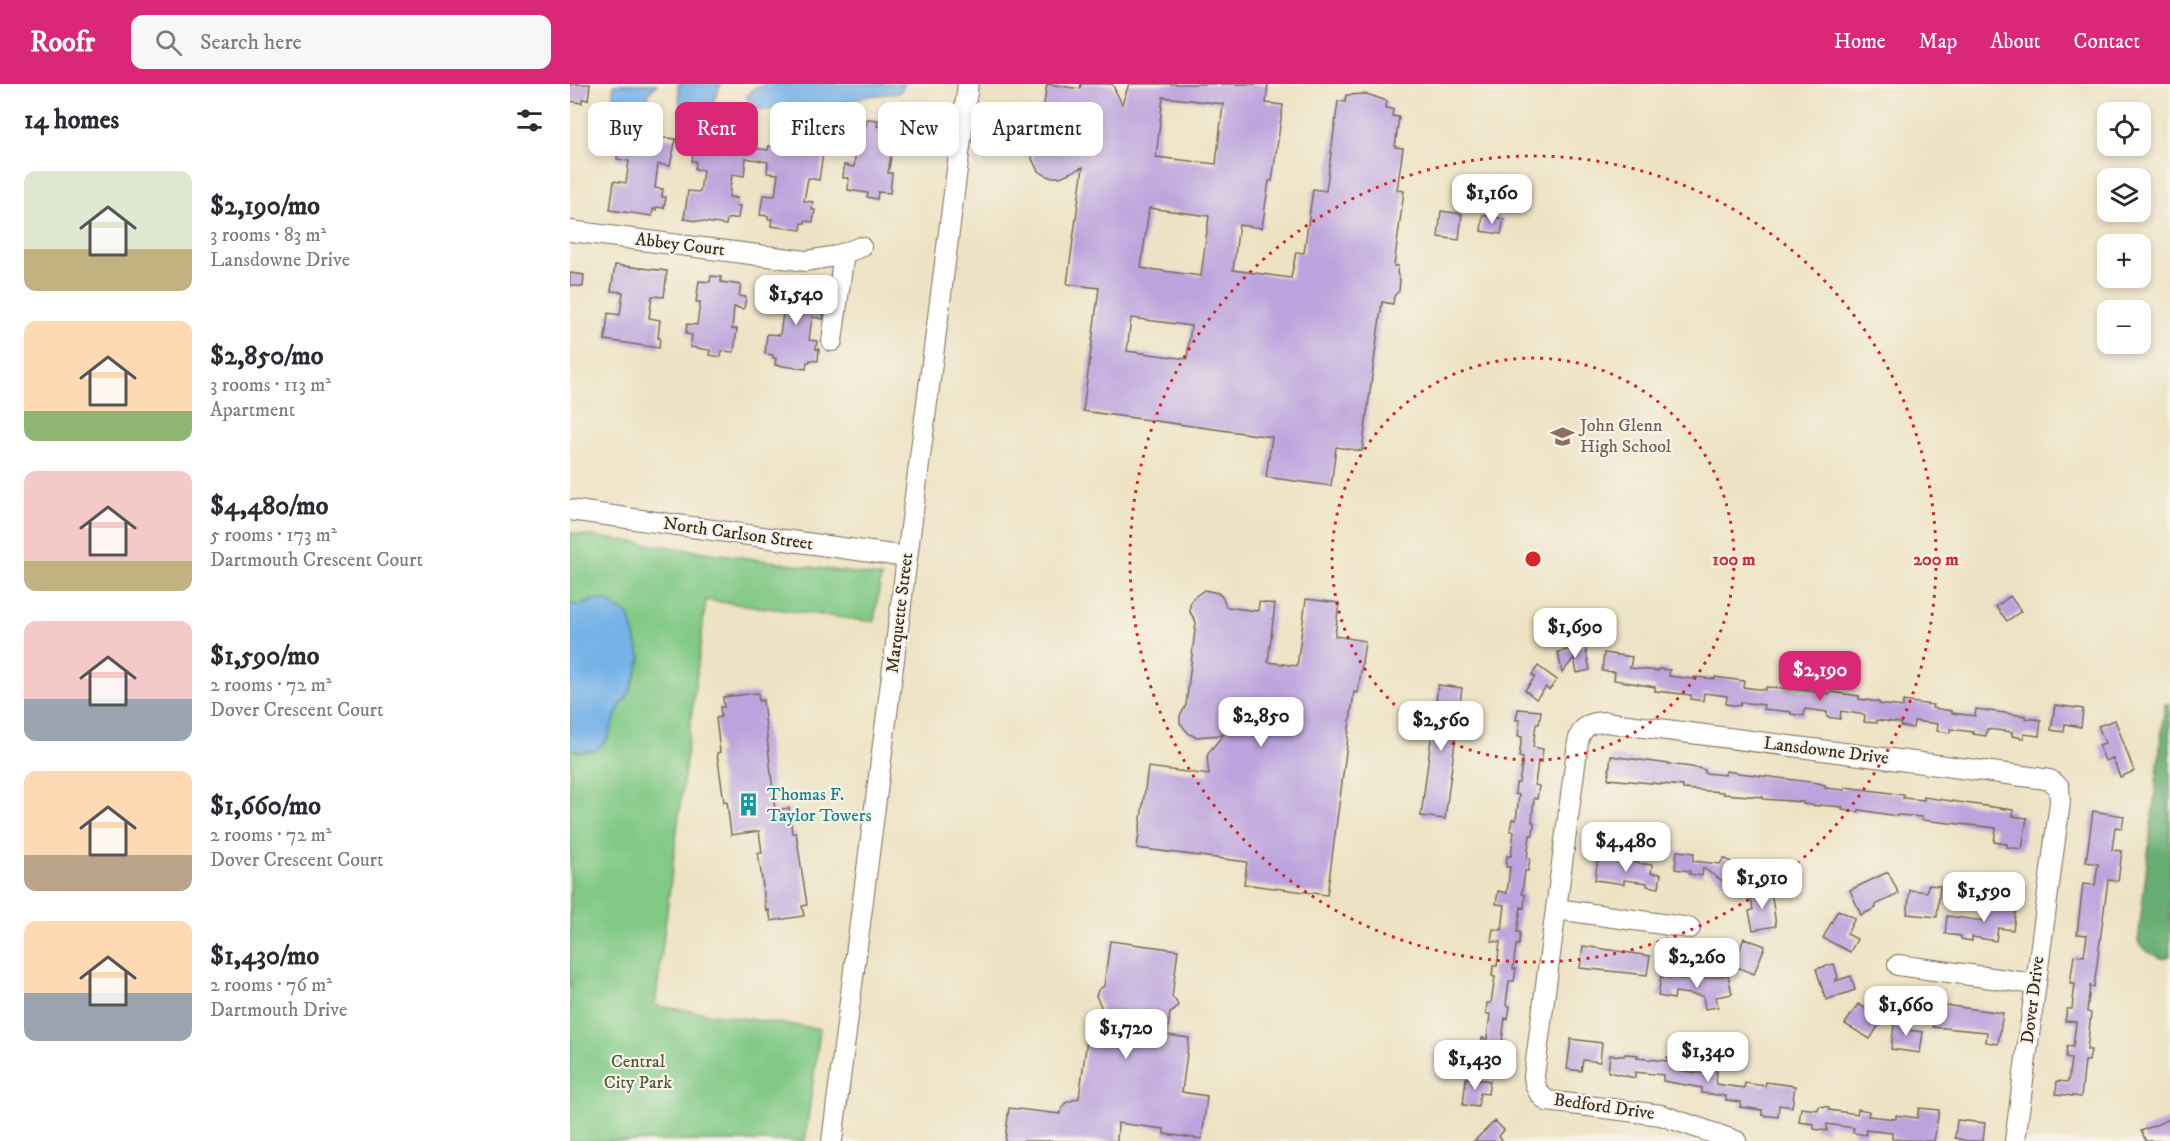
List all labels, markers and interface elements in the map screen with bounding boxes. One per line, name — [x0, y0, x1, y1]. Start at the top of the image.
search box — [131, 15, 551, 69]
text: Roofr — [30, 25, 95, 60]
icon: search — [152, 26, 185, 59]
text: Search here — [200, 29, 302, 56]
text: Home — [1834, 29, 1886, 55]
text: Map — [1919, 29, 1957, 55]
text: About — [1990, 29, 2041, 55]
text: Contact — [2074, 29, 2140, 55]
chip: Buy — [588, 102, 663, 156]
chip: Rent — [675, 102, 758, 156]
chip: Filters — [770, 102, 866, 156]
chip: New — [878, 102, 959, 156]
chip: Apartment — [971, 102, 1103, 156]
map controls — [2097, 102, 2151, 354]
button: locate — [2097, 102, 2151, 156]
text: 14 homes — [24, 104, 119, 137]
icon: filters — [513, 104, 546, 137]
button: layers — [2097, 168, 2151, 222]
pin: $1,160 — [1443, 174, 1541, 225]
text: $1,160 — [1466, 181, 1518, 206]
text: $2,190/mo — [210, 190, 320, 223]
icon: home — [72, 195, 144, 267]
text: 3 rooms · 83 m² — [210, 223, 326, 248]
street label: Abbey Court — [634, 229, 726, 261]
button: + — [2097, 234, 2151, 288]
text: Lansdowne Drive — [210, 248, 350, 273]
pin: $1,540 — [747, 275, 845, 326]
text: $1,540 — [769, 282, 823, 307]
button: − — [2097, 300, 2151, 354]
text: $2,850/mo — [210, 340, 323, 373]
icon: home — [72, 345, 144, 417]
text: 3 rooms · 113 m² — [210, 373, 331, 398]
text: Apartment — [210, 398, 295, 423]
place label: John Glenn High School — [1578, 415, 1672, 458]
school or university icon: John Glenn High School — [1549, 423, 1575, 449]
text: $4,480/mo — [210, 490, 328, 523]
icon: home — [72, 495, 144, 567]
street label: North Carlson Street — [662, 513, 815, 555]
text: 5 rooms · 173 m² — [210, 523, 337, 548]
text: Dartmouth Crescent Court — [210, 548, 423, 573]
centre of rings — [1523, 549, 1543, 569]
text: 100 m — [1712, 549, 1756, 571]
text: 200 m — [1913, 549, 1959, 571]
street label: Marquette Street — [882, 551, 918, 674]
pin: $1,690 — [1526, 608, 1624, 659]
text: $1,690 — [1548, 615, 1602, 640]
text: $1,590/mo — [210, 640, 319, 673]
icon: home — [72, 645, 144, 717]
pin: $2,190 — [1771, 651, 1869, 702]
text: $2,190 — [1793, 658, 1847, 683]
text: 2 rooms · 72 m² — [210, 673, 332, 698]
pin: $2,850 — [1212, 697, 1310, 748]
text: Dover Crescent Court — [210, 698, 383, 723]
pin: $2,560 — [1392, 701, 1490, 752]
text: $2,850 — [1232, 704, 1290, 729]
text: $2,560 — [1412, 708, 1470, 733]
street label: Lansdowne Drive — [1762, 732, 1890, 770]
place label: Thomas F. Taylor Towers — [767, 784, 872, 827]
text: $1,660/mo — [210, 790, 321, 823]
building icon: Thomas F. Taylor Towers — [736, 792, 762, 818]
icon: home — [72, 795, 144, 867]
pin: $4,480 — [1577, 822, 1675, 873]
text: 2 rooms · 72 m² — [210, 823, 332, 848]
text: $4,480 — [1596, 829, 1656, 854]
text: Dover Crescent Court — [210, 848, 383, 873]
pin: $1,910 — [1713, 859, 1811, 910]
text: $1,910 — [1736, 866, 1788, 891]
pin: $1,590 — [1935, 872, 2033, 923]
text: $1,590 — [1957, 879, 2011, 904]
pin: $2,260 — [1648, 938, 1746, 989]
text: $1,430/mo — [210, 940, 319, 973]
icon: home — [72, 945, 144, 1017]
text: $2,260 — [1668, 945, 1726, 970]
street label: Dover Drive — [2017, 955, 2049, 1045]
text: 2 rooms · 76 m² — [210, 973, 332, 998]
pin: $1,660 — [1857, 986, 1955, 1037]
text: $1,660 — [1878, 993, 1934, 1018]
text: Dartmouth Drive — [210, 998, 347, 1023]
pin: $1,720 — [1077, 1009, 1175, 1060]
text: $1,720 — [1099, 1016, 1153, 1041]
pin: $1,340 — [1659, 1032, 1757, 1083]
text: $1,340 — [1681, 1039, 1735, 1064]
pin: $1,430 — [1426, 1040, 1524, 1091]
text: $1,430 — [1448, 1047, 1502, 1072]
park label: Central City Park — [604, 1051, 672, 1094]
street label: Bedford Drive — [1552, 1089, 1656, 1125]

